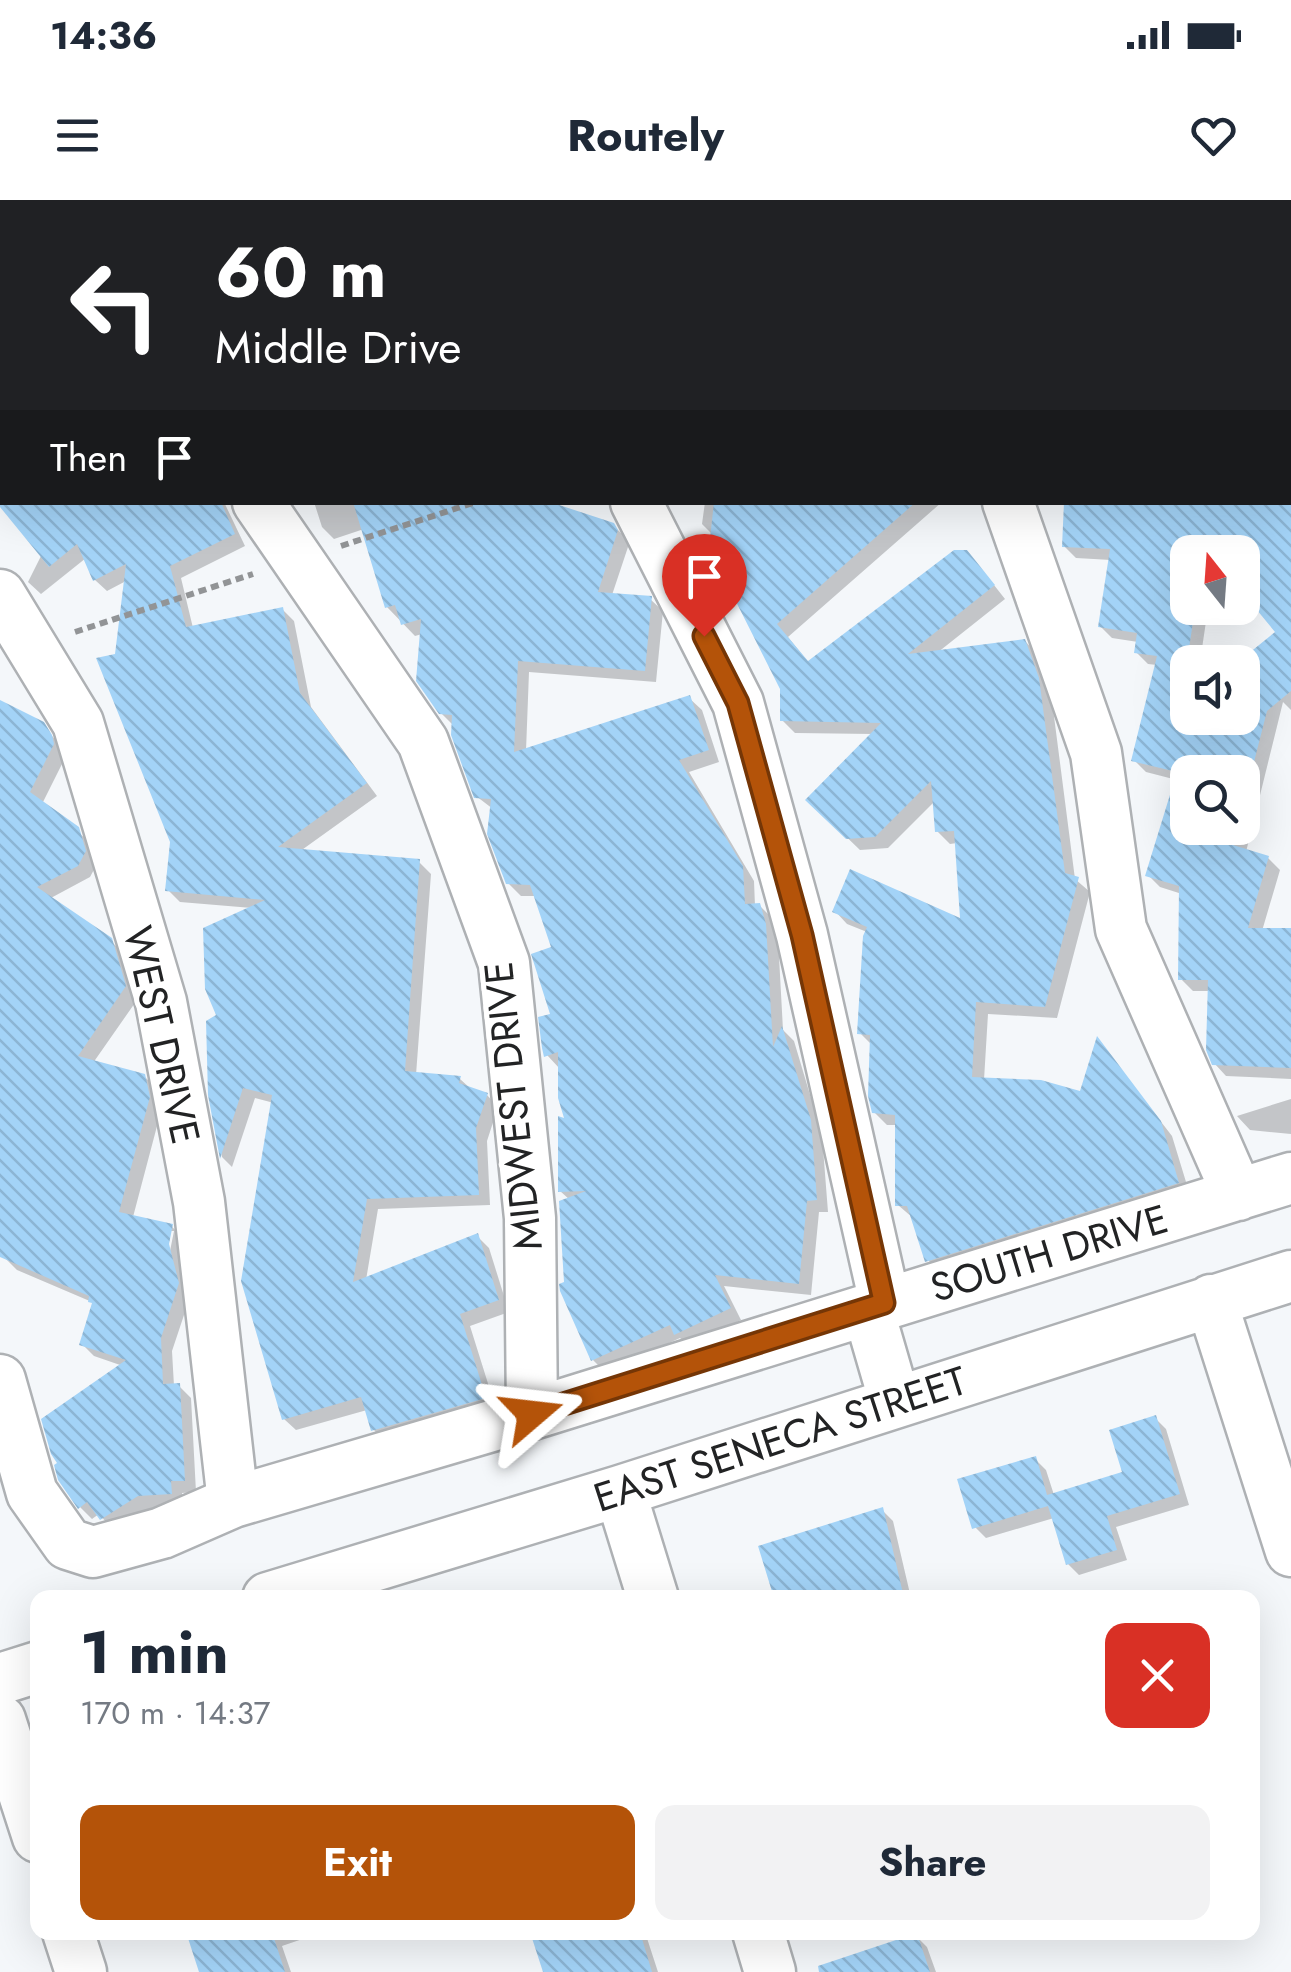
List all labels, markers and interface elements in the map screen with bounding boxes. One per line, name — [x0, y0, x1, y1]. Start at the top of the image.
text: 14:36 — [50, 8, 157, 63]
text: Routely — [567, 103, 724, 168]
icon: menu — [50, 108, 105, 163]
icon: heart — [1186, 108, 1241, 163]
text: 60 m — [215, 222, 387, 323]
icon: left — [50, 240, 180, 370]
text: Middle Drive — [215, 315, 462, 380]
text: Then — [50, 430, 127, 485]
icon: arrive — [147, 430, 202, 485]
pin — [662, 534, 747, 637]
north arrow — [1170, 535, 1260, 625]
map controls — [1170, 535, 1260, 845]
icon: arrive — [677, 549, 732, 604]
button: sound — [1170, 645, 1260, 735]
button: search — [1170, 755, 1260, 845]
street label: WEST DRIVE — [109, 920, 215, 1150]
street label: MIDWEST DRIVE — [469, 959, 557, 1253]
street label: SOUTH DRIVE — [923, 1189, 1175, 1317]
street label: EAST SENECA STREET — [586, 1351, 974, 1527]
position arrow — [480, 1362, 584, 1466]
text: 1 min — [80, 1609, 229, 1696]
button: close — [1105, 1623, 1210, 1728]
text: 170 m · 14:37 — [80, 1690, 270, 1736]
button: Exit — [80, 1805, 635, 1920]
button: Share — [655, 1805, 1210, 1920]

